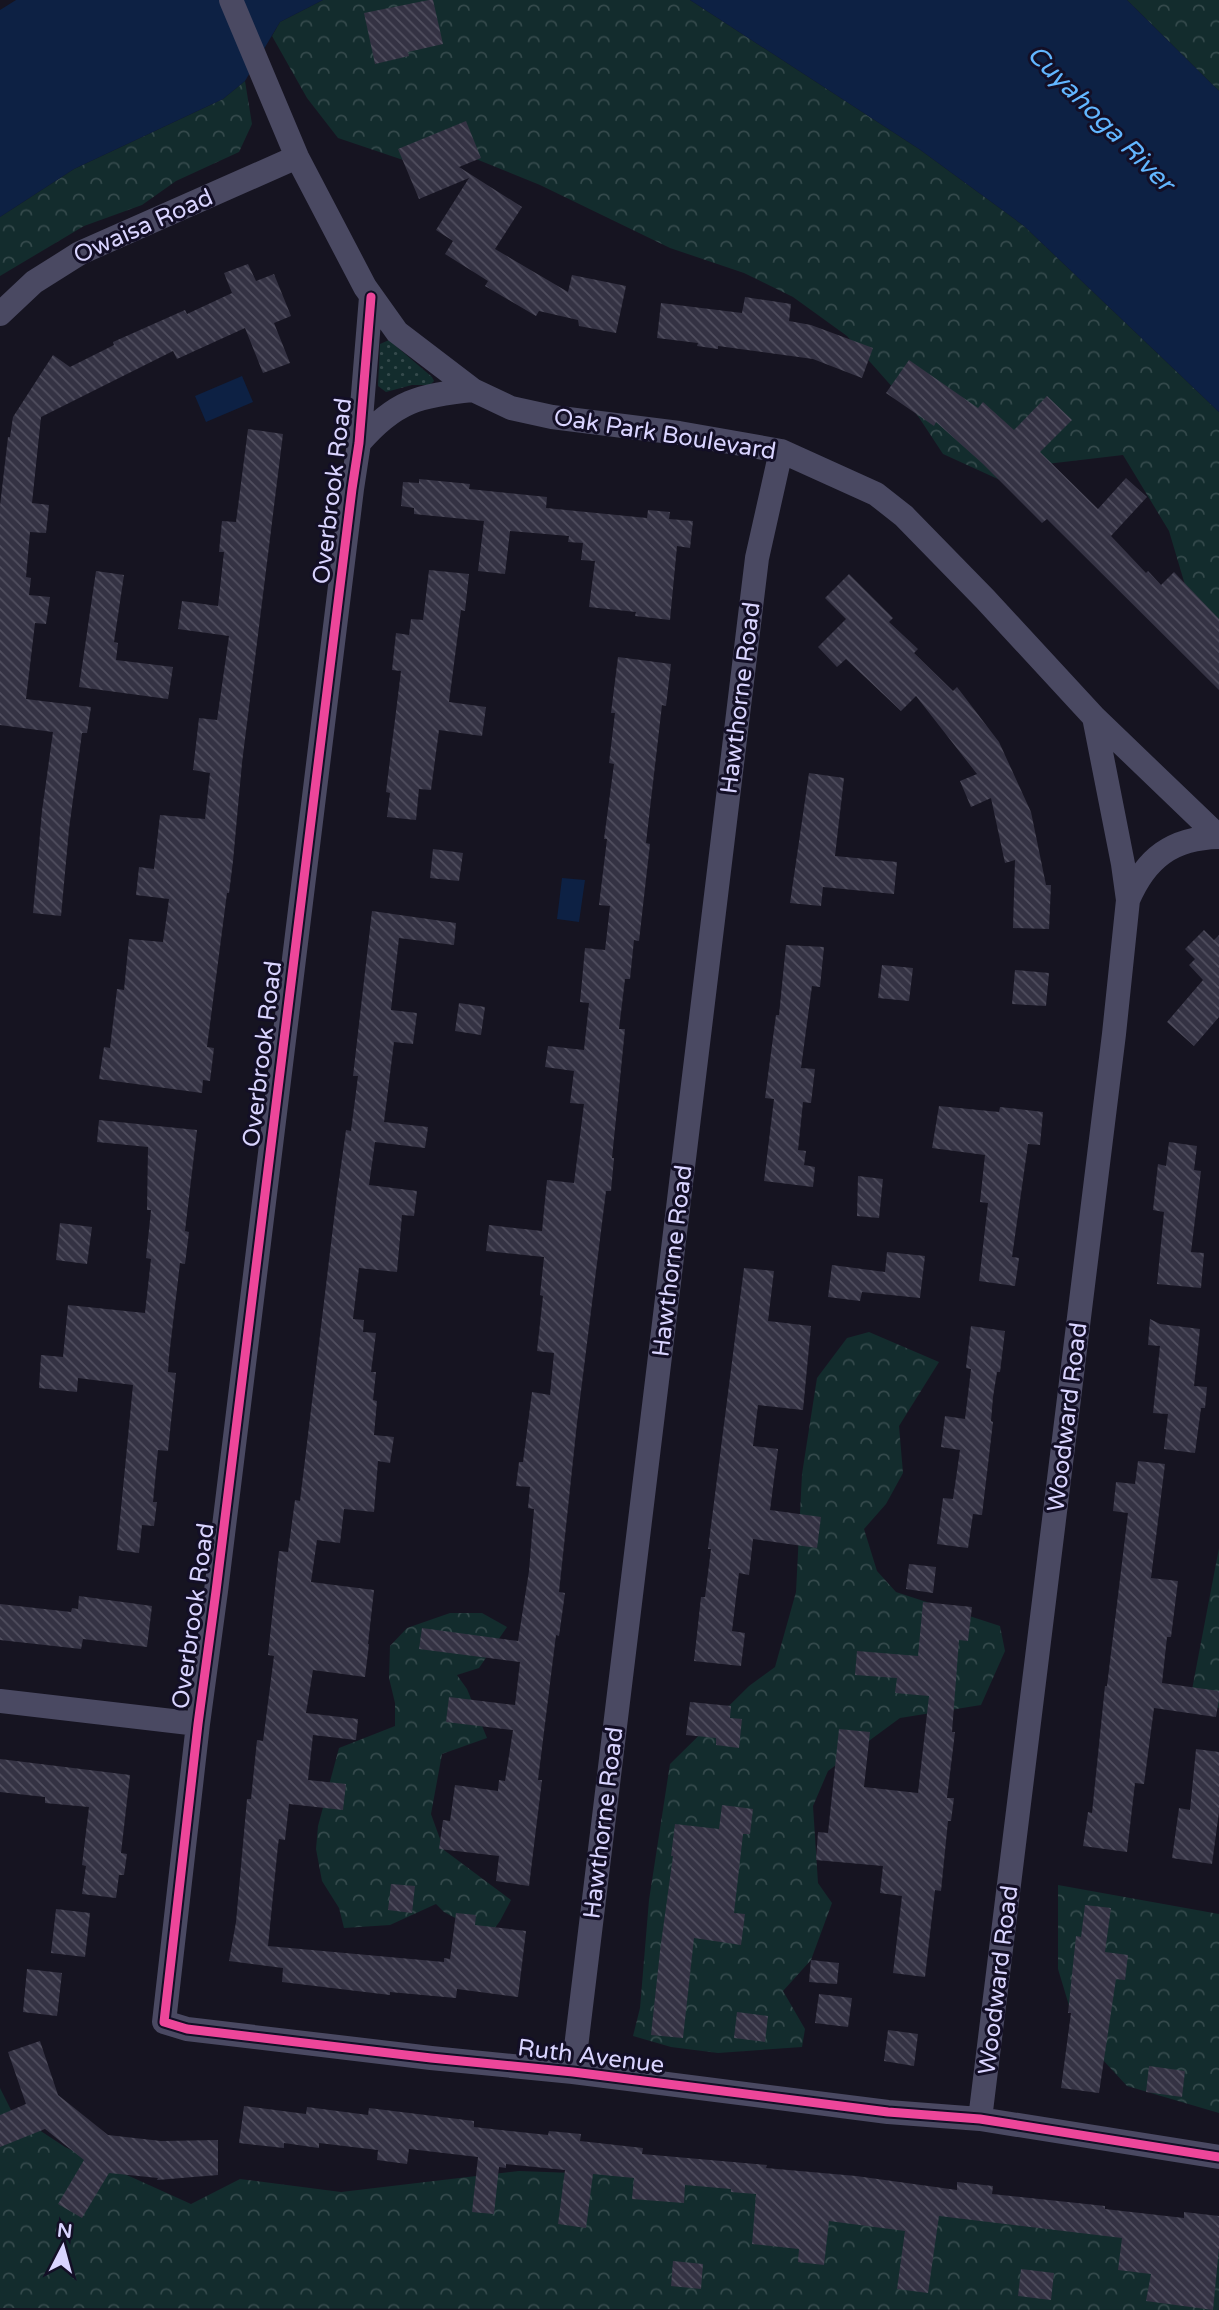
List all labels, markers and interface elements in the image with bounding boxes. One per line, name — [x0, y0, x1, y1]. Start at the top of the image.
water label: Cuyahoga River — [1021, 39, 1183, 200]
street label: Owaisa Road — [69, 183, 217, 270]
street label: Overbrook Road — [307, 396, 358, 586]
street label: Oak Park Boulevard — [552, 403, 778, 466]
street label: Hawthorne Road — [714, 600, 767, 796]
street label: Overbrook Road — [237, 959, 288, 1149]
street label: Hawthorne Road — [646, 1163, 699, 1359]
street label: Woodward Road — [1042, 1321, 1093, 1513]
street label: Overbrook Road — [166, 1521, 221, 1711]
street label: Hawthorne Road — [577, 1725, 630, 1921]
street label: Woodward Road — [973, 1884, 1024, 2076]
street label: Ruth Avenue — [516, 2033, 666, 2080]
north arrow — [28, 2212, 98, 2282]
text: N — [56, 2219, 73, 2243]

